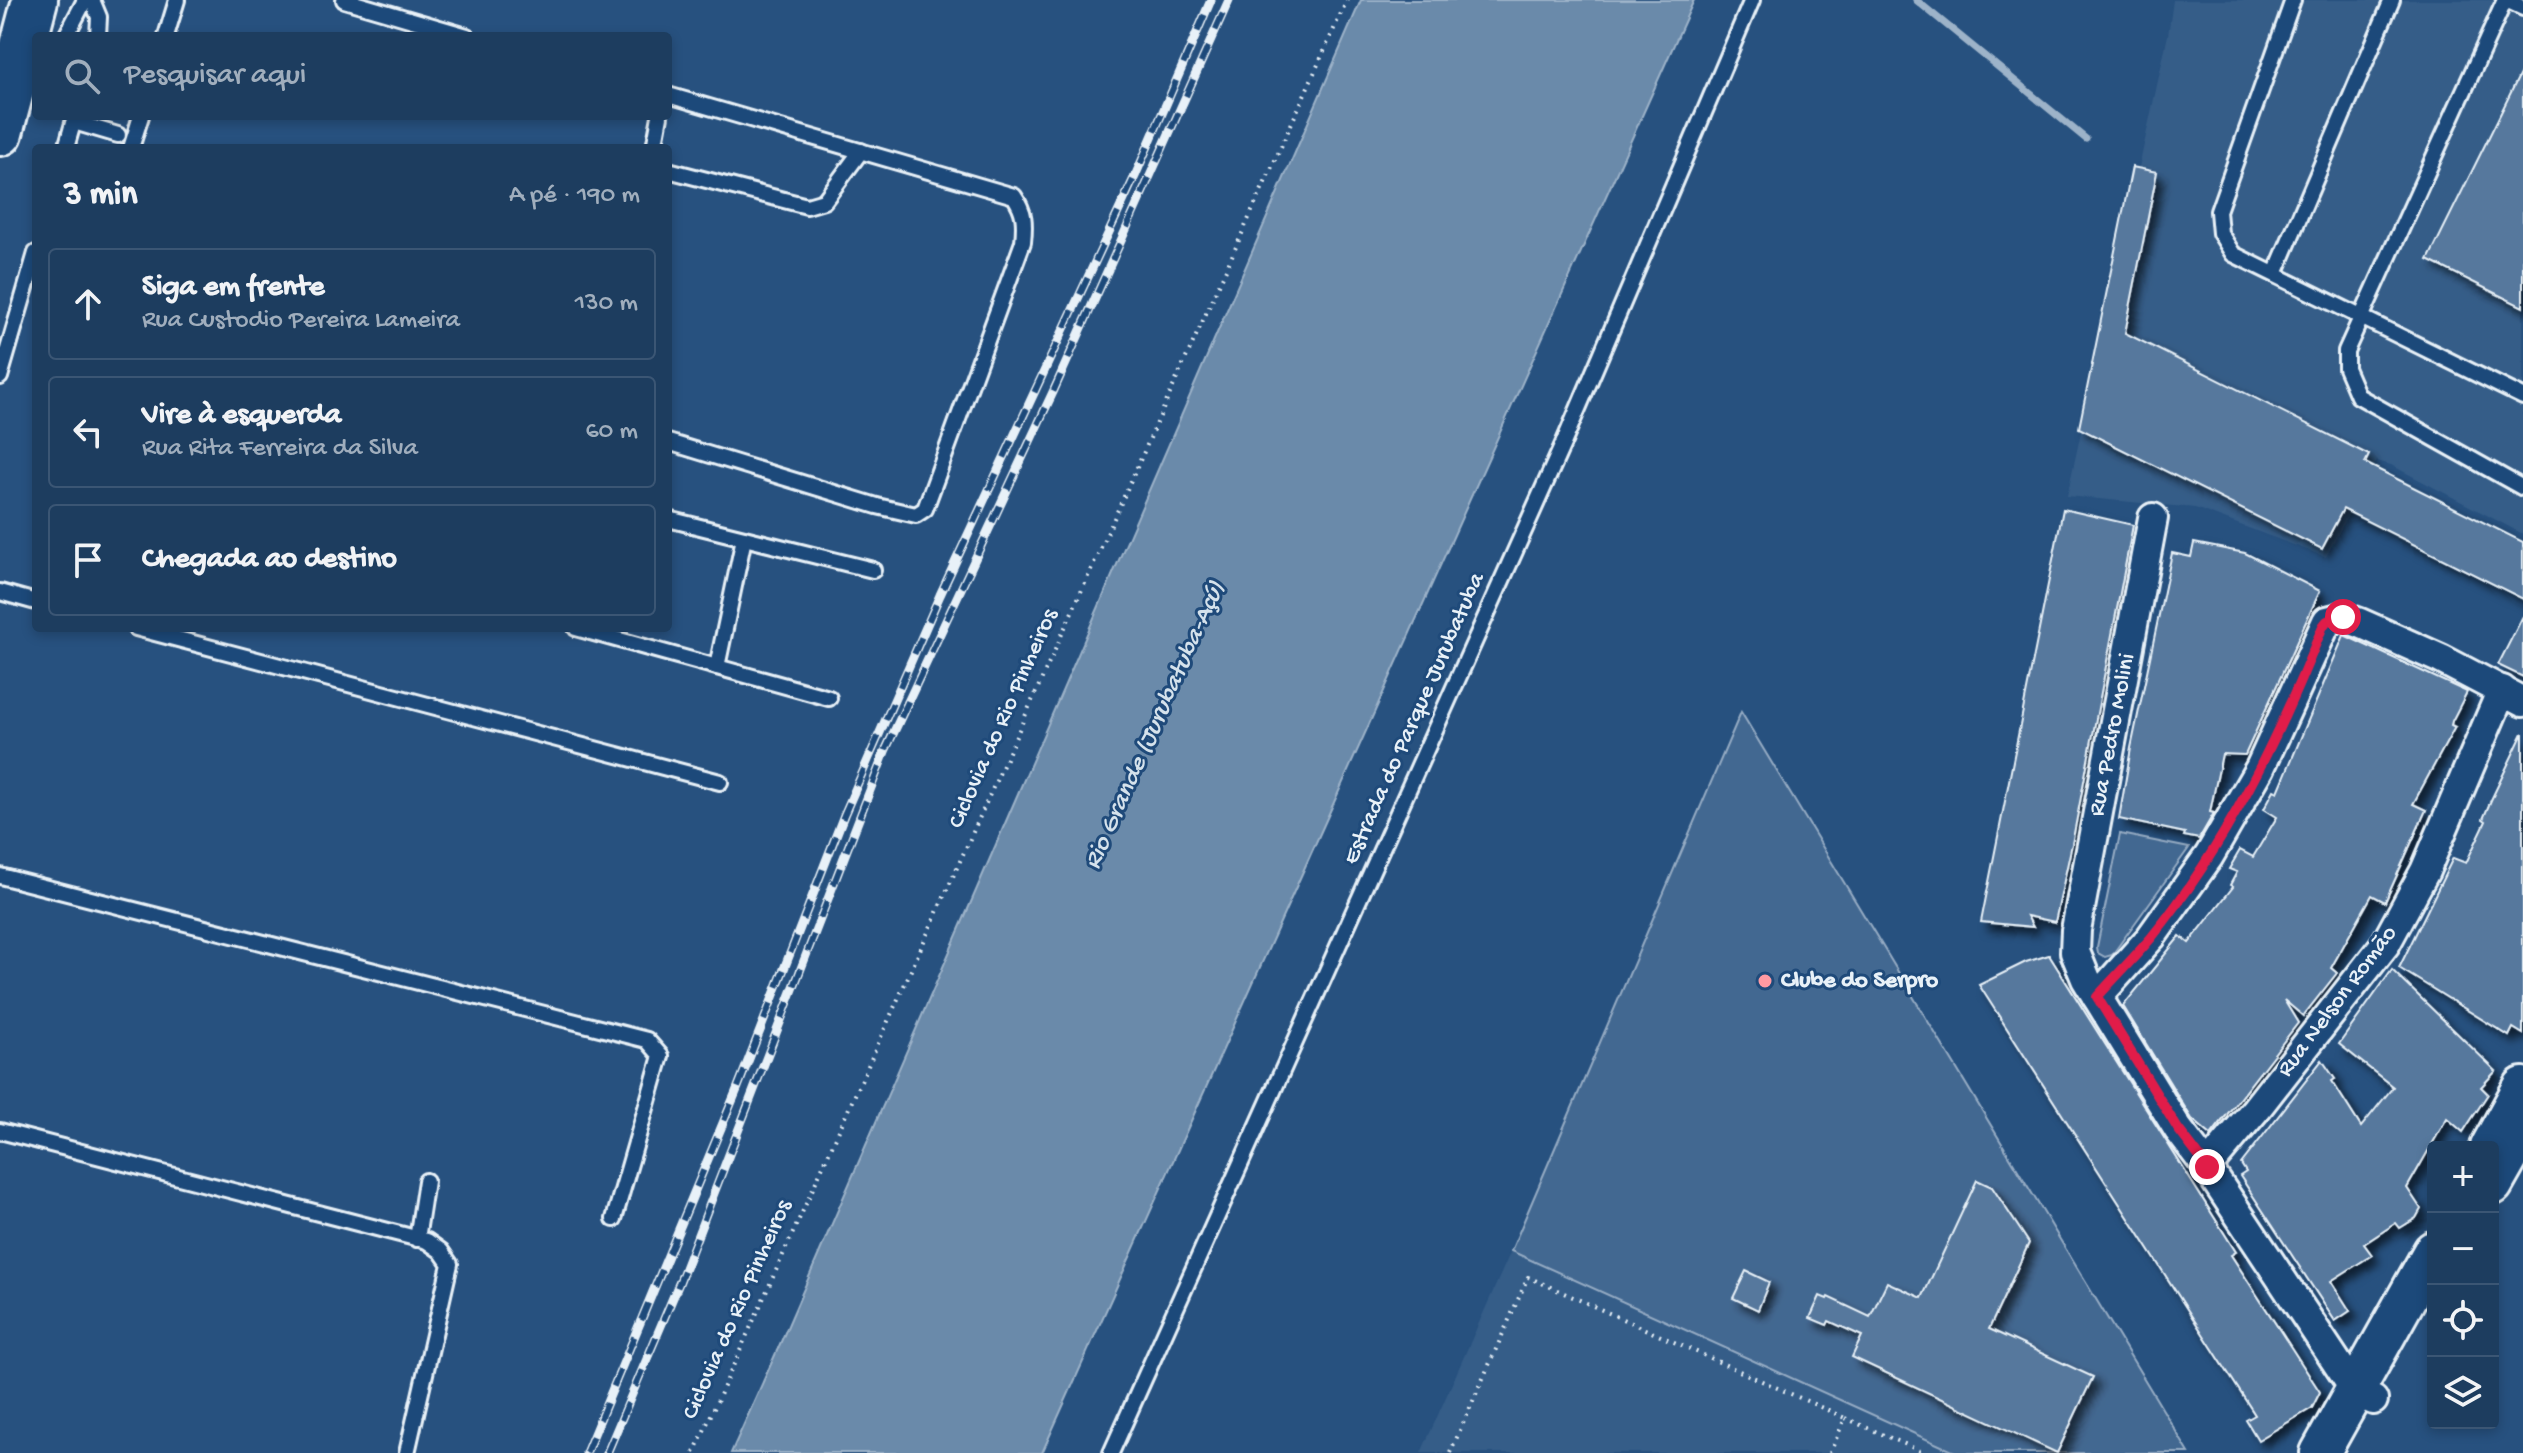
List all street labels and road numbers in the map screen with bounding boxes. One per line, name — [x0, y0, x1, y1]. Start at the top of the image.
street label: Estrada do Parque Jurubatuba — [1337, 568, 1493, 869]
street label: Ciclovia do Rio Pinheiros — [943, 604, 1066, 833]
street label: Rua Pedro Molini — [2083, 651, 2143, 819]
street label: Rua Nelson Romão — [2272, 920, 2404, 1084]
street label: Ciclovia do Rio Pinheiros — [677, 1195, 800, 1424]

